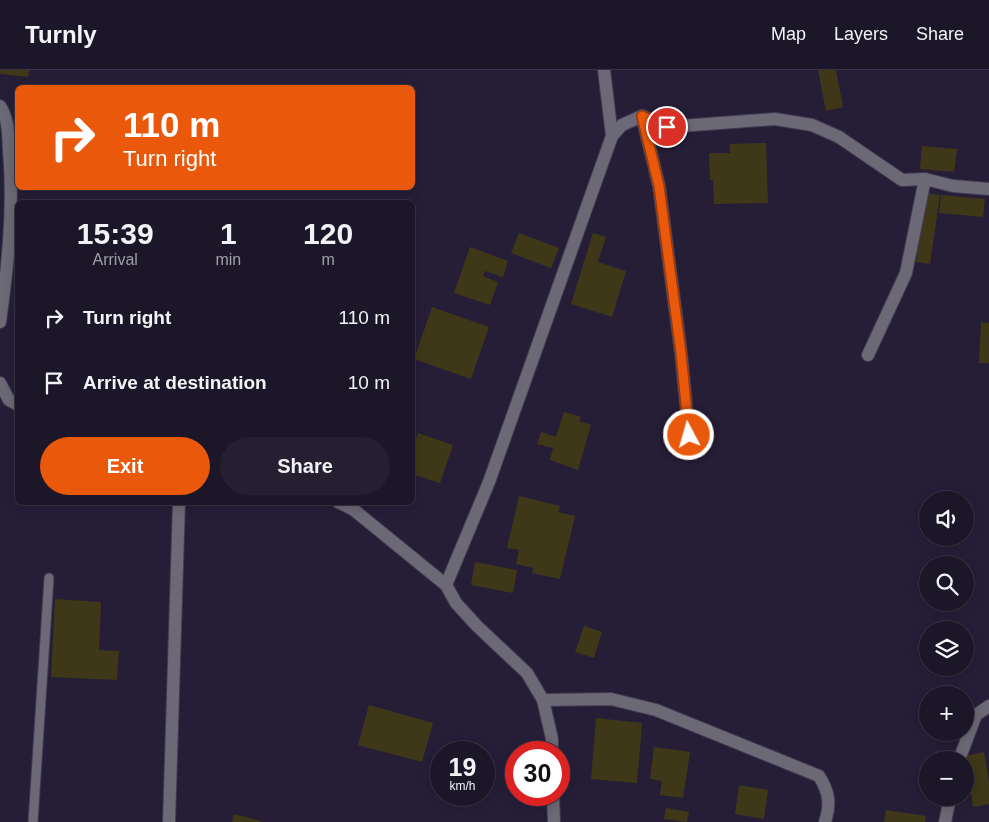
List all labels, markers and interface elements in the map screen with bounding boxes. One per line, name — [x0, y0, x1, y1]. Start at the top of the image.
text: Turnly — [25, 21, 97, 48]
text: Map — [771, 24, 806, 44]
text: Layers — [834, 24, 888, 44]
text: Share — [916, 24, 964, 44]
icon: right — [40, 105, 105, 170]
text: 110 m — [123, 105, 220, 144]
pin — [646, 106, 688, 148]
icon: arrive — [653, 113, 681, 141]
text: Turn right — [123, 146, 216, 171]
text: 15:39 — [77, 217, 154, 250]
text: 1 — [220, 217, 237, 250]
text: 120 — [303, 217, 353, 250]
text: Arrival — [93, 251, 138, 268]
text: min — [215, 251, 241, 268]
text: m — [321, 251, 335, 268]
icon: right — [40, 304, 68, 332]
text: Turn right — [83, 307, 171, 328]
text: 110 m — [339, 307, 390, 328]
icon: arrive — [40, 369, 68, 397]
text: Arrive at destination — [83, 372, 267, 393]
text: 10 m — [348, 372, 390, 393]
position arrow — [662, 408, 714, 460]
button: Exit — [40, 437, 210, 495]
button: Share — [220, 437, 390, 495]
map controls — [919, 491, 974, 806]
button: sound — [919, 491, 974, 546]
button: search — [919, 556, 974, 611]
button: layers — [919, 621, 974, 676]
button: + — [919, 686, 974, 741]
speed limit sign: 30 — [505, 741, 570, 806]
button: − — [919, 751, 974, 806]
text: 19 — [449, 753, 476, 781]
text: km/h — [449, 779, 476, 793]

